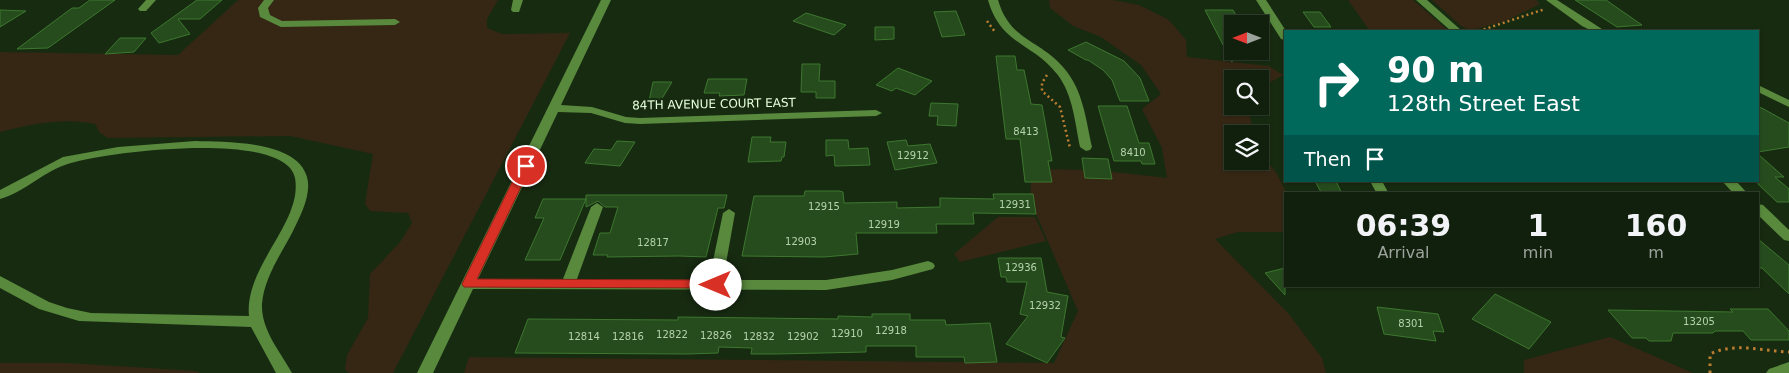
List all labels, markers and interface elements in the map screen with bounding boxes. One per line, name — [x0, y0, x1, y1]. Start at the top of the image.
north arrow — [1224, 15, 1269, 60]
map controls — [1224, 15, 1269, 170]
icon: right — [1304, 50, 1369, 115]
text: 90 m — [1387, 50, 1484, 90]
button: search — [1224, 70, 1269, 115]
text: 128th Street East — [1387, 91, 1580, 116]
street label: 84TH AVENUE COURT EAST — [632, 96, 797, 112]
button: layers — [1224, 125, 1269, 170]
house number: 8413 — [1013, 126, 1039, 137]
pin — [505, 145, 547, 187]
icon: arrive — [1361, 145, 1389, 173]
house number: 8410 — [1120, 147, 1146, 158]
text: Then — [1304, 148, 1351, 170]
house number: 12912 — [897, 150, 929, 161]
icon: arrive — [512, 152, 540, 180]
house number: 12931 — [999, 199, 1031, 210]
house number: 12915 — [808, 201, 840, 212]
text: 06:39 — [1356, 208, 1451, 243]
text: 1 — [1527, 208, 1548, 243]
text: 160 — [1625, 208, 1687, 243]
house number: 12919 — [868, 219, 900, 230]
house number: 12903 — [785, 236, 817, 247]
house number: 12817 — [637, 237, 669, 248]
text: Arrival — [1377, 243, 1429, 262]
text: min — [1523, 243, 1553, 262]
text: m — [1648, 243, 1664, 262]
position arrow — [689, 258, 741, 310]
house number: 12936 — [1005, 262, 1037, 273]
house number: 12932 — [1029, 300, 1061, 311]
house number: 13205 — [1683, 316, 1715, 327]
house number: 8301 — [1398, 318, 1424, 329]
house number: 12918 — [875, 325, 907, 336]
house number: 12910 — [831, 328, 863, 339]
house number: 12822 — [656, 329, 688, 340]
house number: 12826 — [700, 330, 732, 341]
house number: 12814 — [568, 331, 600, 342]
house number: 12816 — [612, 331, 644, 342]
house number: 12832 — [743, 331, 775, 342]
house number: 12902 — [787, 331, 819, 342]

